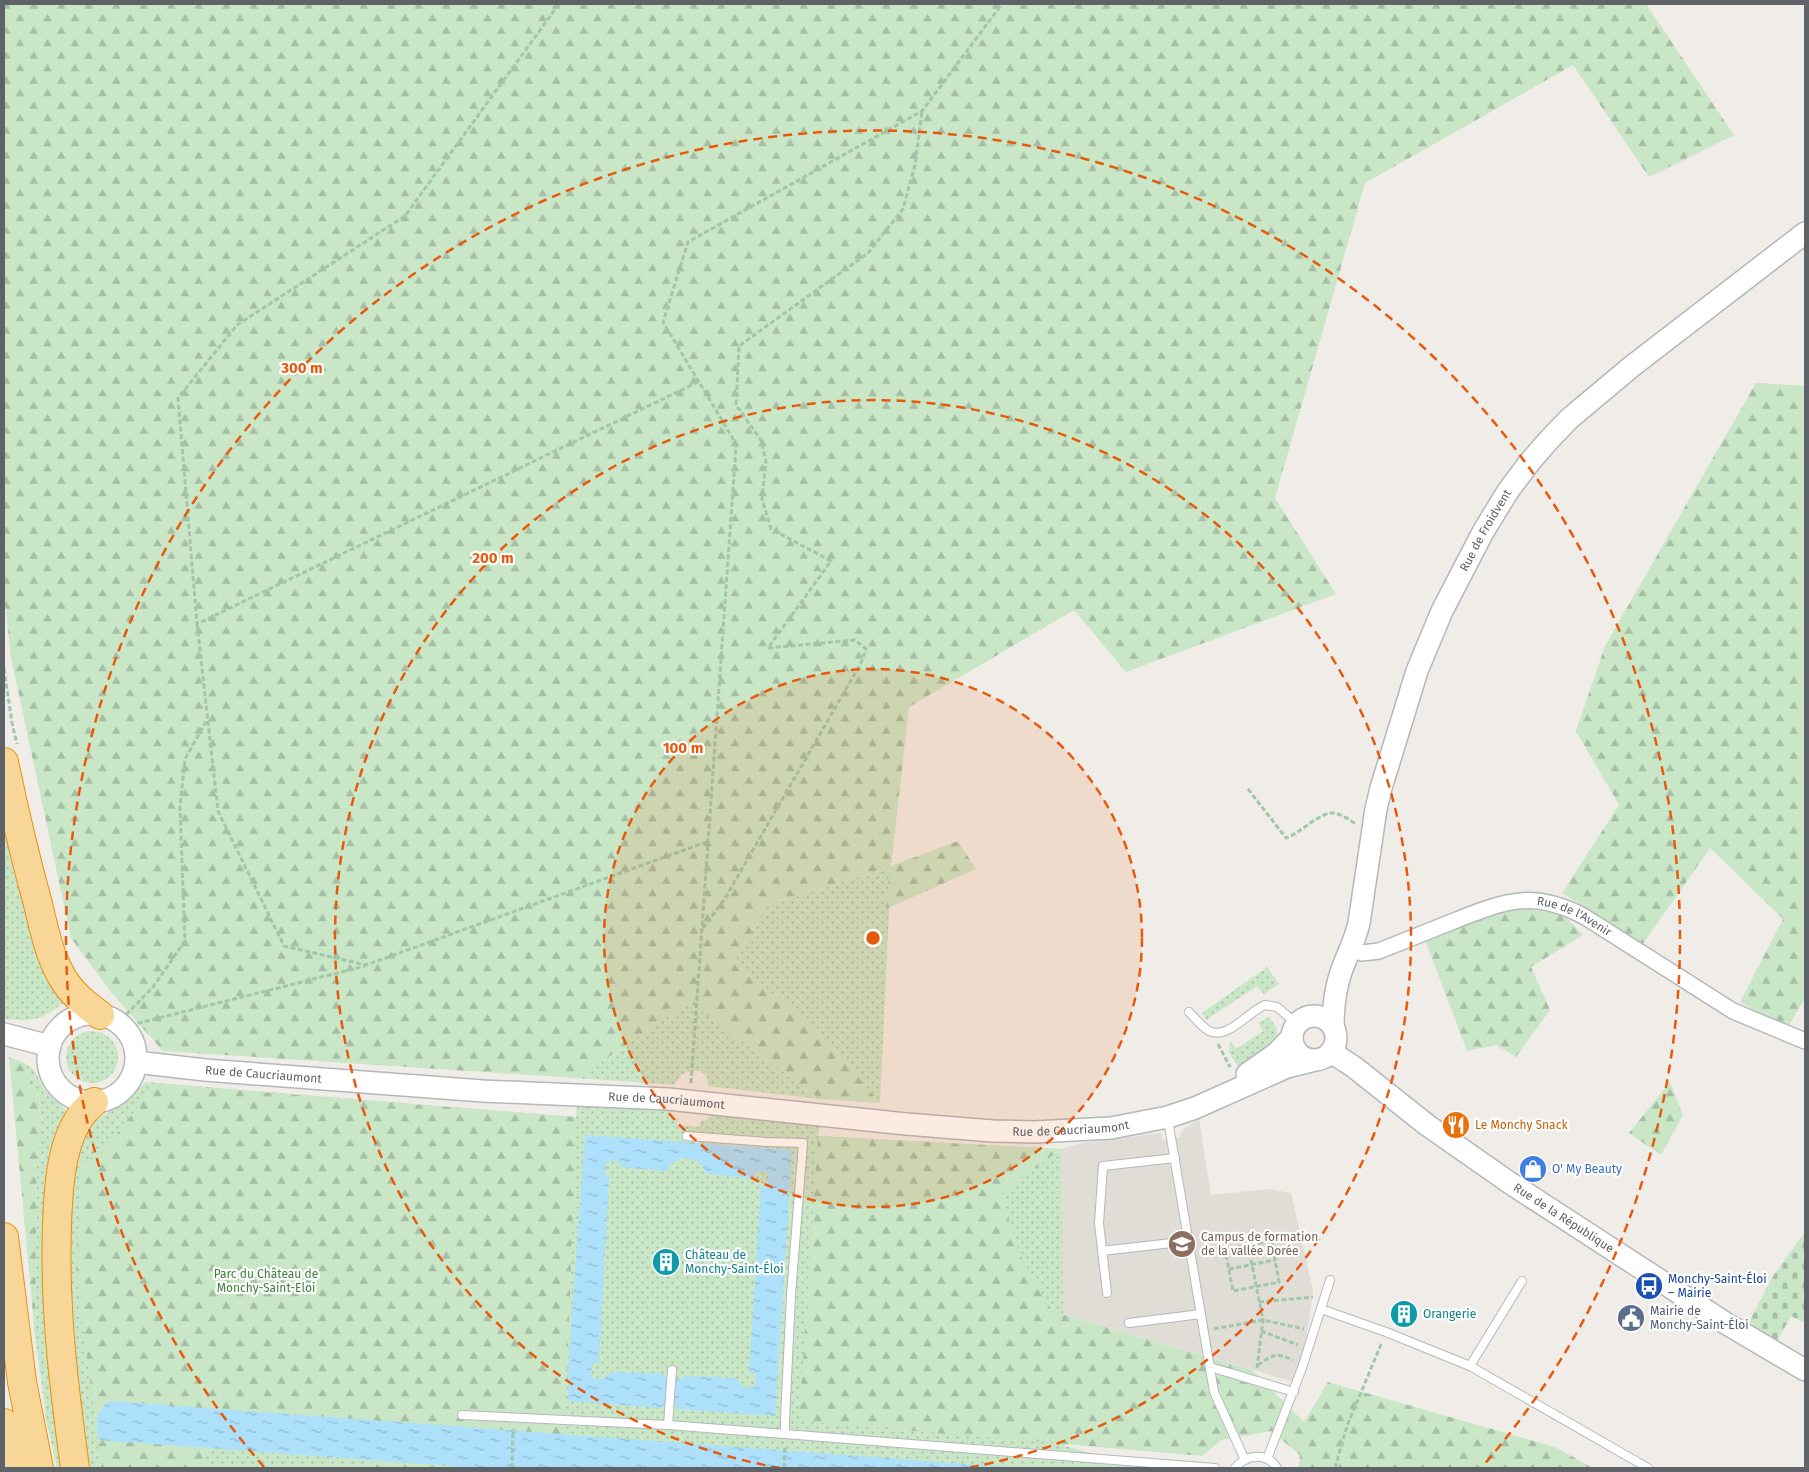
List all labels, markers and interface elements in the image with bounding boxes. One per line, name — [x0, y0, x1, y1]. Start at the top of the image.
text: 300 m — [280, 359, 323, 377]
street label: Rue de Froidvent — [1457, 486, 1515, 574]
text: 200 m — [472, 549, 514, 567]
text: 100 m — [663, 739, 703, 757]
street label: Rue de l'Avenir — [1536, 894, 1615, 939]
centre of rings — [864, 929, 882, 947]
street label: Rue de Caucriaumont — [204, 1063, 323, 1086]
street label: Rue de Caucriaumont — [608, 1089, 726, 1112]
restaurant icon: Le Monchy Snack — [1441, 1110, 1471, 1140]
street label: Rue de Caucriaumont — [1012, 1118, 1131, 1139]
place label: Le Monchy Snack — [1475, 1118, 1568, 1132]
shop icon: O' My Beauty — [1518, 1154, 1548, 1184]
place label: O' My Beauty — [1552, 1162, 1622, 1176]
street label: Rue de la République — [1511, 1180, 1616, 1256]
school or university icon: Campus de formation de la vallée Dorée — [1167, 1229, 1197, 1259]
place label: Campus de formation de la vallée Dorée — [1201, 1230, 1318, 1258]
building icon: Château de Monchy-Saint-Éloi — [651, 1247, 681, 1277]
place label: Château de Monchy-Saint-Éloi — [685, 1248, 784, 1276]
park label: Parc du Château de Monchy-Saint-Eloi — [214, 1267, 318, 1295]
bus stop icon: Monchy-Saint-Éloi – Mairie — [1634, 1271, 1664, 1301]
place label: Monchy-Saint-Éloi – Mairie — [1668, 1271, 1767, 1300]
building icon: Orangerie — [1389, 1299, 1419, 1329]
public building icon: Mairie de Monchy-Saint-Éloi — [1616, 1303, 1646, 1333]
place label: Mairie de Monchy-Saint-Éloi — [1650, 1304, 1749, 1332]
place label: Orangerie — [1423, 1307, 1476, 1321]

